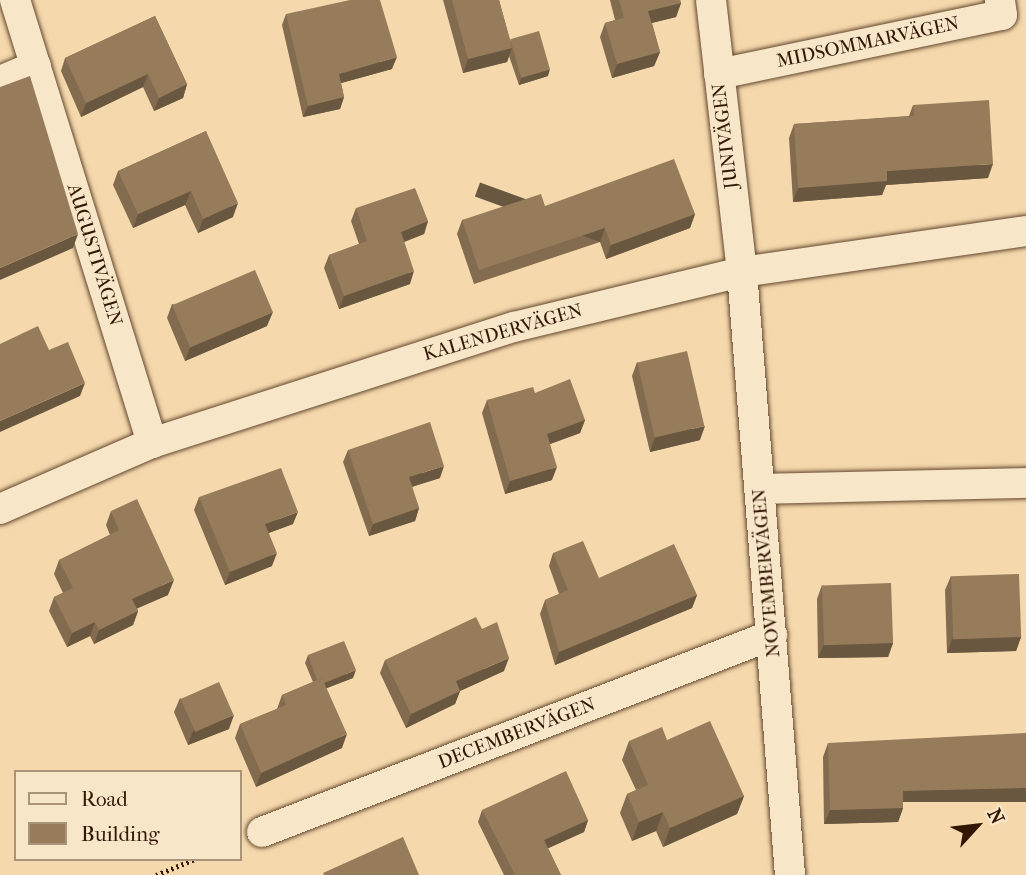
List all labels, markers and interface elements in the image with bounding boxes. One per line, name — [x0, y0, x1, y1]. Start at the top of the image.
street label: MIDSOMMARVÄGEN — [775, 12, 961, 74]
street label: JUNIVÄGEN — [708, 82, 744, 190]
street label: AUGUSTIVÄGEN — [62, 181, 126, 329]
street label: KALENDERVÄGEN — [421, 299, 585, 367]
street label: NOVEMBERVÄGEN — [748, 488, 786, 658]
street label: DECEMBERVÄGEN — [435, 693, 599, 775]
legend — [14, 770, 242, 861]
text: Road — [81, 787, 128, 811]
north arrow — [942, 791, 1012, 861]
text: N — [983, 805, 1009, 828]
text: Building — [81, 822, 159, 846]

